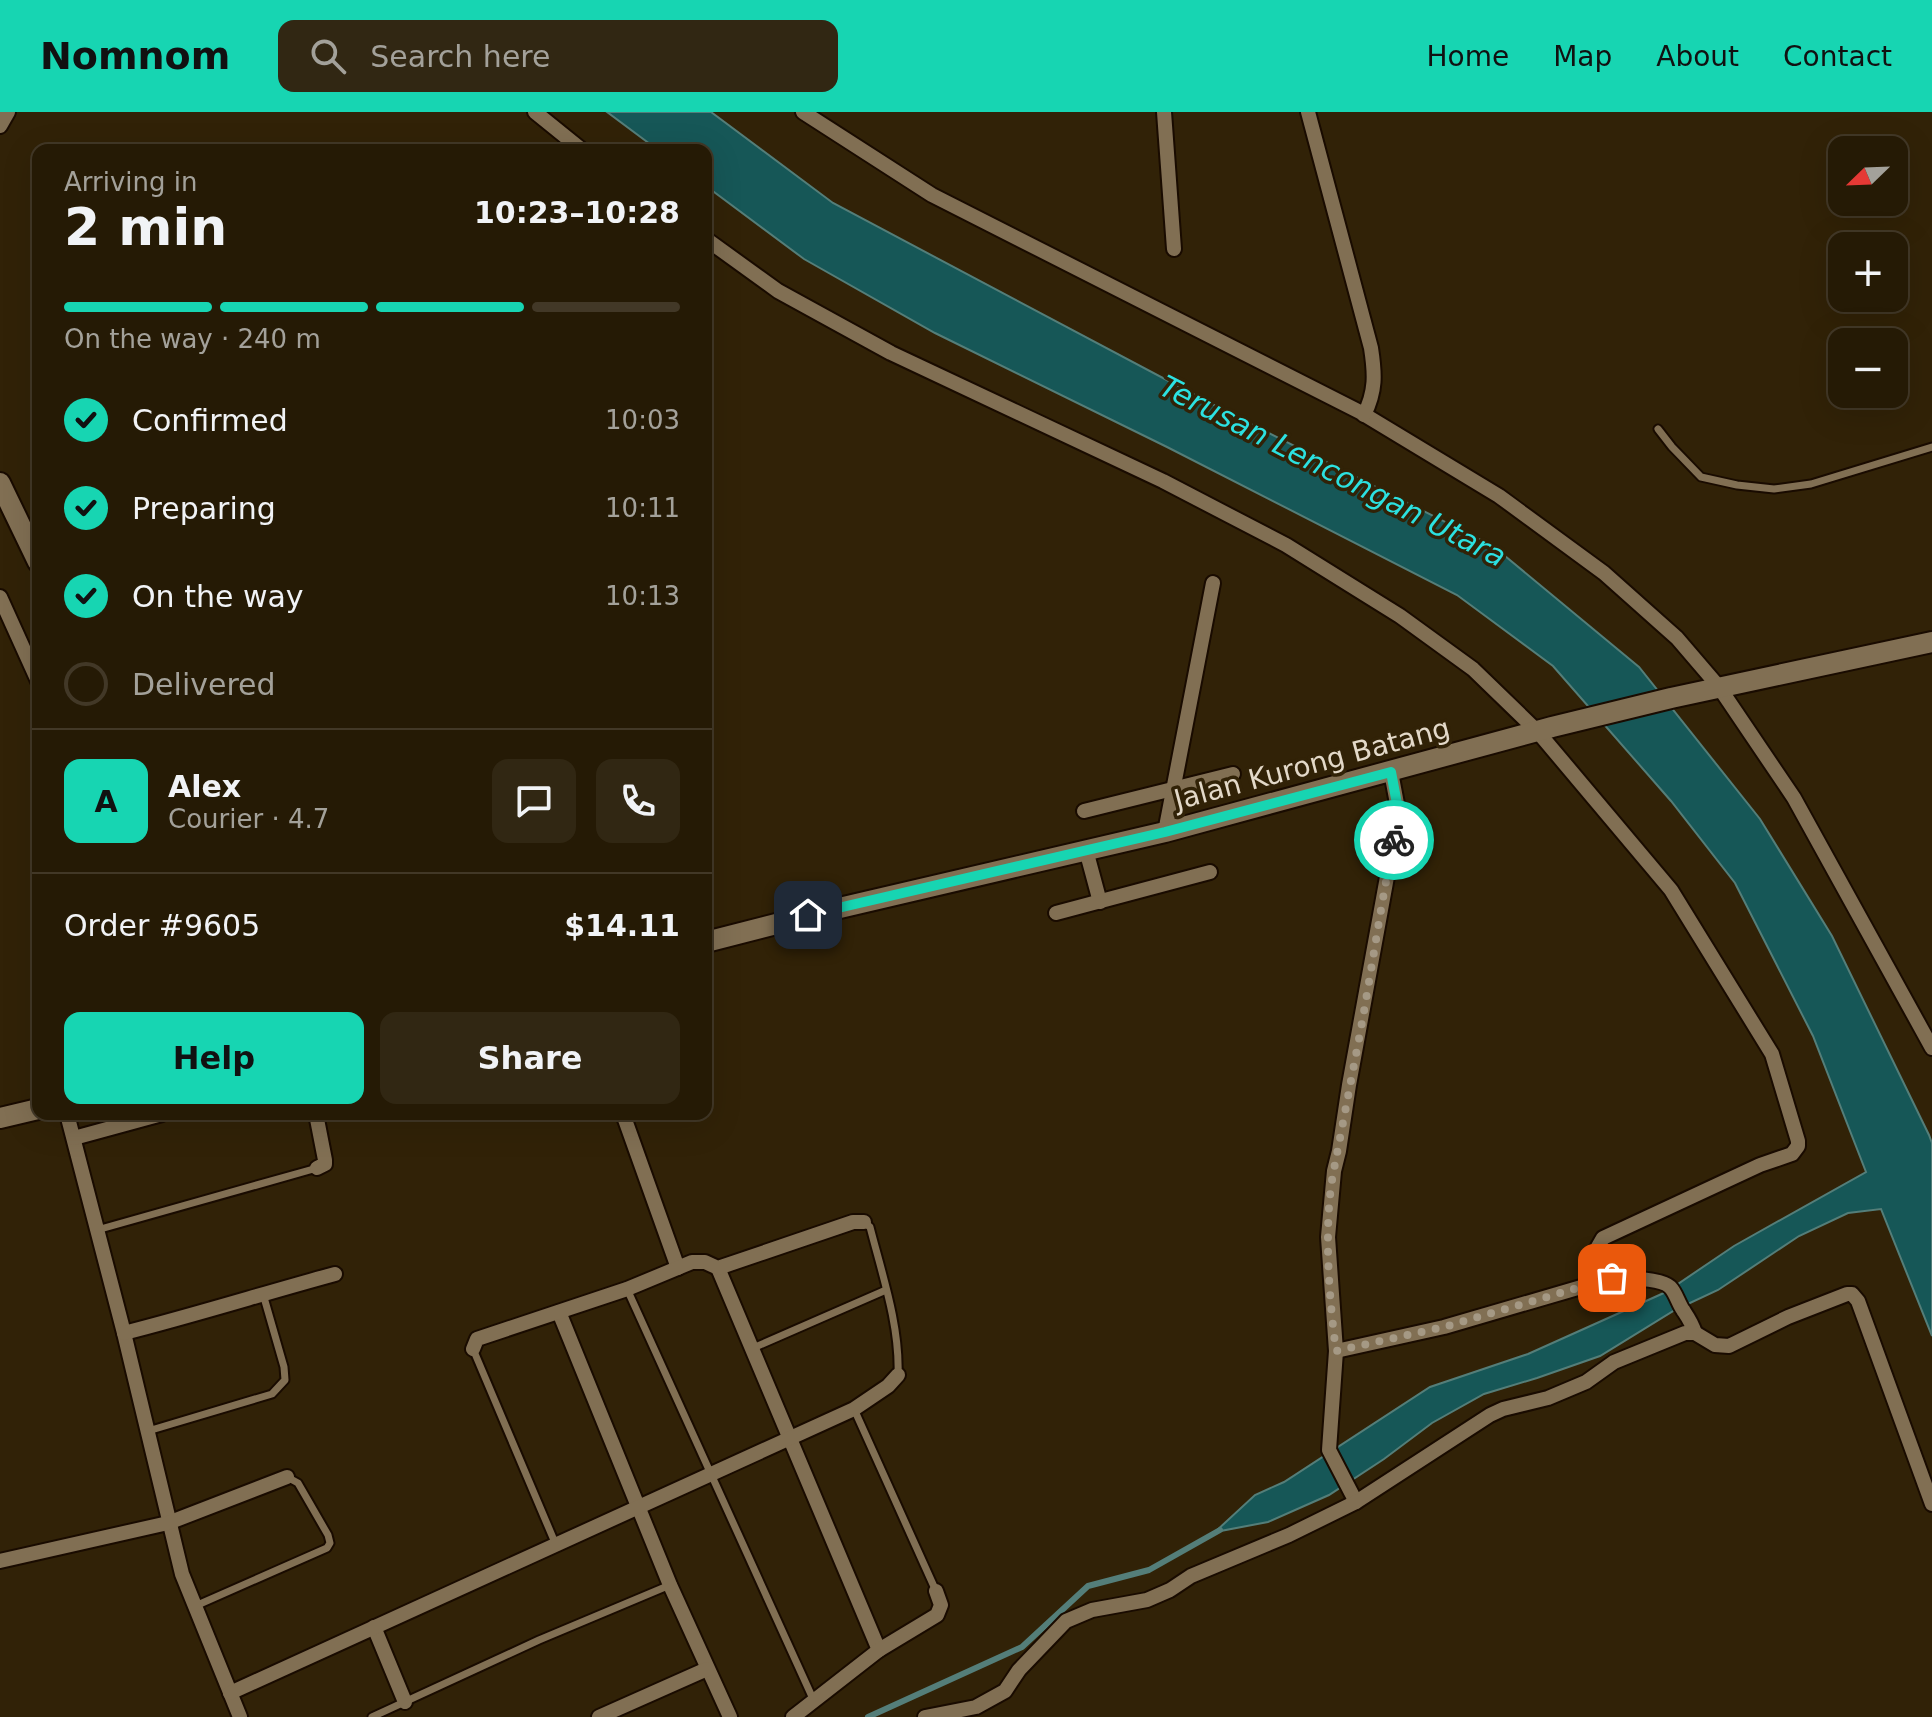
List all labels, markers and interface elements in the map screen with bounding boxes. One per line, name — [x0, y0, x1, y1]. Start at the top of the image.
search box — [278, 20, 838, 92]
text: Nomnom — [40, 34, 230, 78]
icon: search — [306, 34, 350, 78]
text: Search here — [370, 39, 550, 74]
text: Home — [1426, 40, 1509, 73]
text: Map — [1553, 40, 1612, 73]
text: About — [1656, 40, 1739, 73]
text: Contact — [1783, 40, 1892, 73]
north arrow — [1828, 136, 1908, 216]
map controls — [1828, 136, 1908, 408]
text: Arriving in — [64, 167, 198, 197]
text: 10:23–10:28 — [474, 195, 680, 230]
text: 2 min — [64, 197, 227, 257]
button: + — [1828, 232, 1908, 312]
text: On the way · 240 m — [64, 324, 321, 354]
button: − — [1828, 328, 1908, 408]
water label: Terusan Lencongan Utara — [1154, 368, 1512, 574]
icon: check — [64, 398, 108, 442]
text: Confirmed — [132, 403, 288, 438]
text: 10:03 — [605, 405, 680, 435]
icon: check — [64, 486, 108, 530]
text: Preparing — [132, 491, 276, 526]
text: 10:11 — [605, 493, 680, 523]
icon: check — [64, 574, 108, 618]
text: On the way — [132, 579, 304, 614]
text: 10:13 — [605, 581, 680, 611]
text: Delivered — [132, 667, 276, 702]
street label: Jalan Kurong Batang — [1169, 711, 1454, 817]
button: chat — [492, 759, 576, 843]
button: phone — [596, 759, 680, 843]
text: Alex — [168, 769, 241, 804]
text: A — [94, 784, 118, 819]
courier — [1354, 800, 1434, 880]
text: Courier · 4.7 — [168, 804, 329, 834]
icon: bike — [1372, 818, 1416, 862]
pin — [774, 881, 842, 949]
icon: home — [786, 893, 830, 937]
text: Order #9605 — [64, 908, 260, 943]
text: $14.11 — [564, 908, 680, 943]
button: Help — [64, 1012, 364, 1104]
button: Share — [380, 1012, 680, 1104]
pin — [1578, 1244, 1646, 1312]
icon: bag — [1590, 1256, 1634, 1300]

